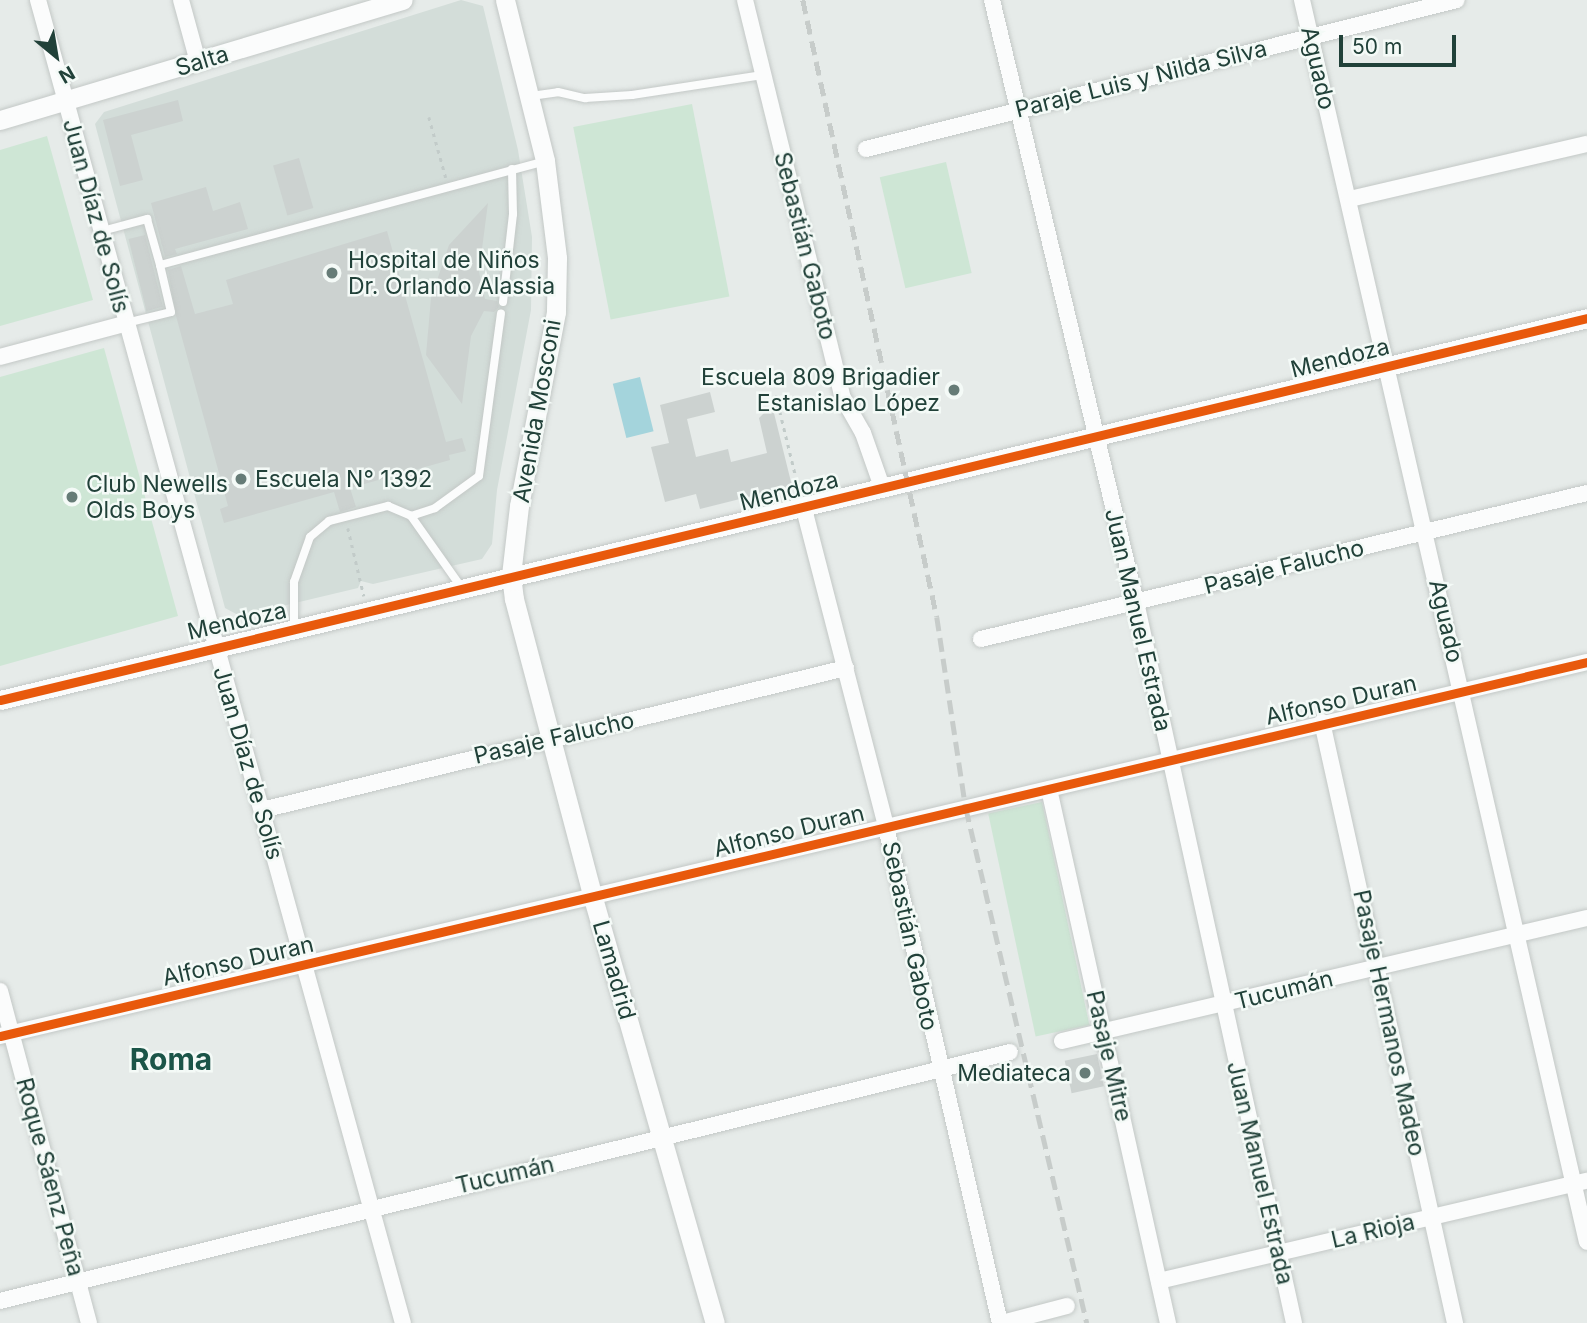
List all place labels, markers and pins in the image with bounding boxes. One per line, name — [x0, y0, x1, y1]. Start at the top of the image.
place label: Hospital de Niños Dr. Orlando Alassia — [348, 246, 555, 300]
marker: Hospital de Niños Dr. Orlando Alassia — [322, 263, 342, 283]
place label: Escuela 809 Brigadier Estanislao López — [701, 363, 940, 417]
marker: Escuela 809 Brigadier Estanislao López — [946, 382, 962, 398]
place label: Escuela N° 1392 — [255, 465, 432, 493]
place label: Club Newells Olds Boys — [86, 470, 228, 524]
marker: Escuela N° 1392 — [233, 471, 249, 487]
marker: Club Newells Olds Boys — [64, 489, 80, 505]
place label: Mediateca — [957, 1059, 1071, 1087]
marker: Mediateca — [1077, 1065, 1093, 1081]

